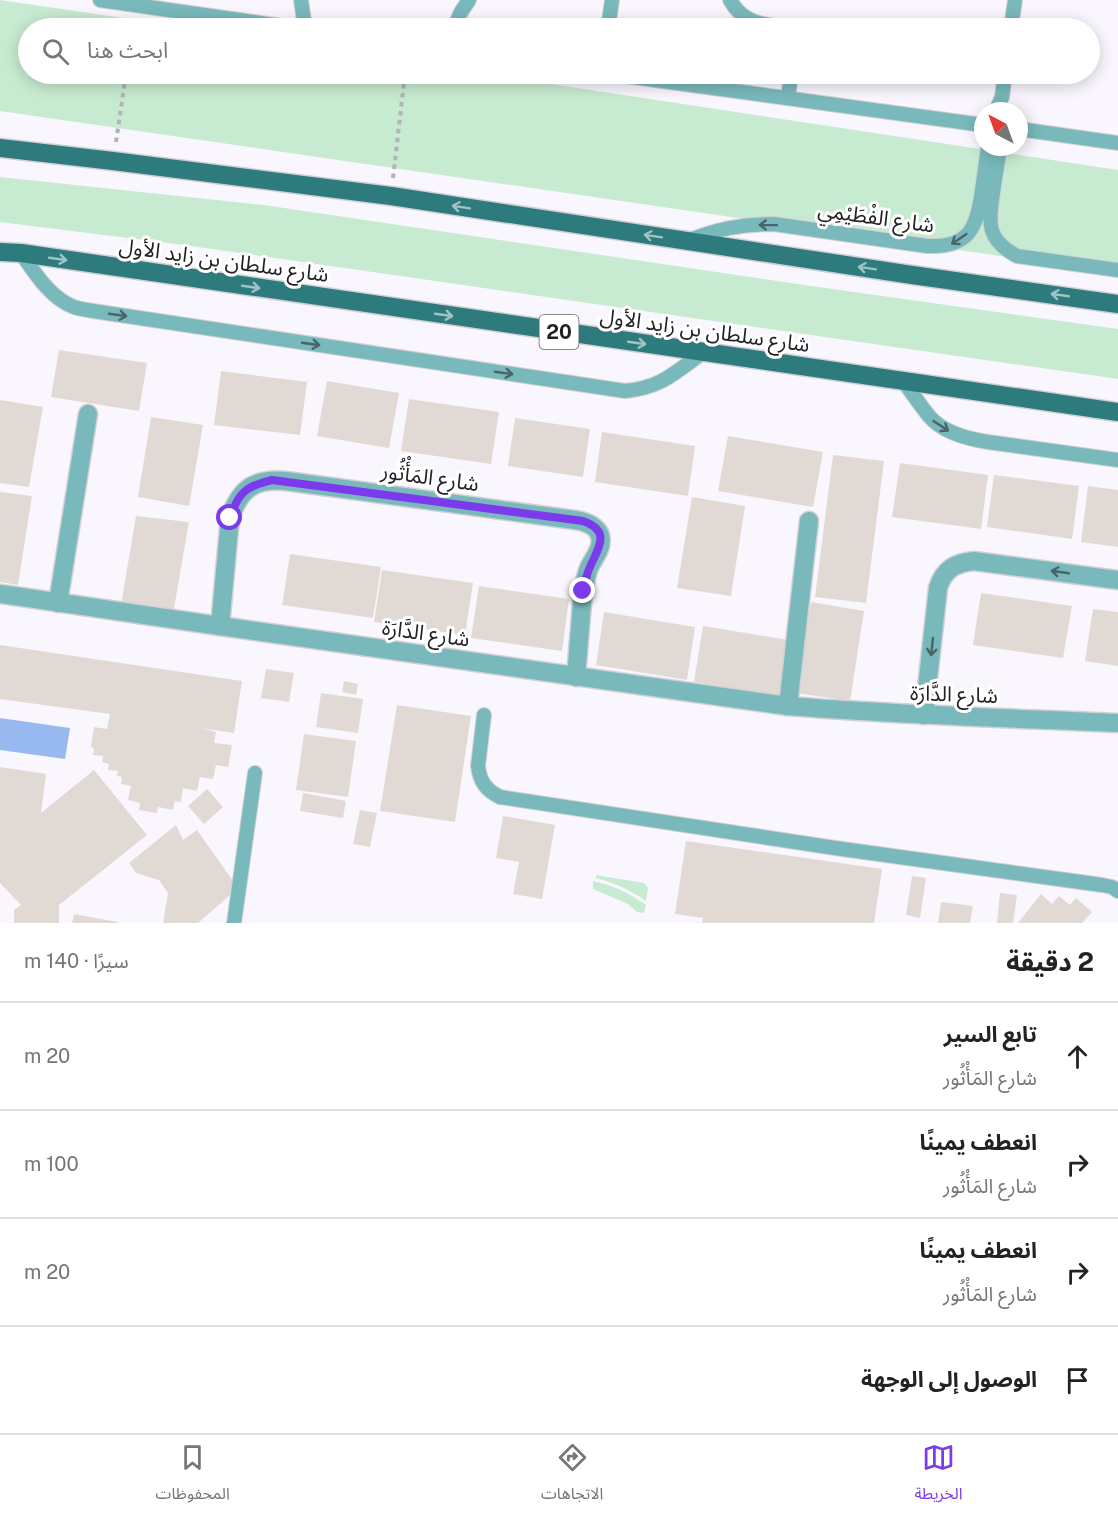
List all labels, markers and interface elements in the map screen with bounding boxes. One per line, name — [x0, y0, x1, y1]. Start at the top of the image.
search box — [18, 18, 1100, 84]
icon: search — [39, 35, 72, 68]
text: ابحث هنا — [87, 37, 168, 63]
north arrow — [974, 102, 1028, 156]
street label: شارع الفْطَيْمِي — [816, 196, 936, 241]
one-way arrow — [451, 201, 471, 212]
one-way arrow — [758, 219, 778, 230]
one-way arrow — [644, 230, 664, 241]
street label: شارع سلطان بن زايد الأول — [117, 233, 330, 290]
one-way arrow — [951, 233, 968, 245]
one-way arrow — [48, 253, 67, 264]
one-way arrow — [858, 262, 877, 273]
one-way arrow — [241, 281, 260, 292]
one-way arrow — [1051, 290, 1070, 301]
street label: شارع سلطان بن زايد الأول — [598, 303, 811, 360]
one-way arrow — [108, 310, 127, 321]
one-way arrow — [434, 310, 453, 321]
road number: 20 — [540, 315, 578, 349]
one-way arrow — [300, 338, 320, 349]
one-way arrow — [627, 338, 646, 349]
one-way arrow — [493, 367, 513, 378]
one-way arrow — [933, 419, 950, 432]
street label: شارع المَأْثُور — [378, 452, 481, 499]
route start — [216, 504, 242, 530]
one-way arrow — [1051, 567, 1070, 578]
route end — [569, 577, 595, 603]
street label: شارع الدَّارَة — [380, 614, 471, 654]
one-way arrow — [926, 637, 937, 656]
street label: شارع الدَّارَة — [909, 680, 998, 711]
text: 2 دقيقة — [1006, 946, 1094, 977]
text: سيرًا · 140 m — [24, 949, 129, 973]
text: تابع السير — [944, 1021, 1037, 1047]
icon: ahead — [1061, 1040, 1094, 1073]
text: 20 m — [24, 1044, 70, 1068]
text: شارع المَأْثُور — [943, 1066, 1037, 1090]
text: انعطف يمينًا — [920, 1129, 1037, 1155]
icon: right — [1061, 1148, 1094, 1181]
text: 100 m — [24, 1152, 79, 1176]
text: شارع المَأْثُور — [943, 1174, 1037, 1198]
text: انعطف يمينًا — [920, 1237, 1037, 1263]
icon: right — [1061, 1256, 1094, 1289]
text: 20 m — [24, 1260, 70, 1284]
text: شارع المَأْثُور — [943, 1282, 1037, 1306]
icon: arrive — [1061, 1364, 1094, 1397]
text: الوصول إلى الوجهة — [861, 1366, 1037, 1392]
tab: المحفوظات — [156, 1441, 230, 1511]
tab: الاتجاهات — [541, 1441, 603, 1511]
tab: الخريطة — [915, 1441, 962, 1511]

